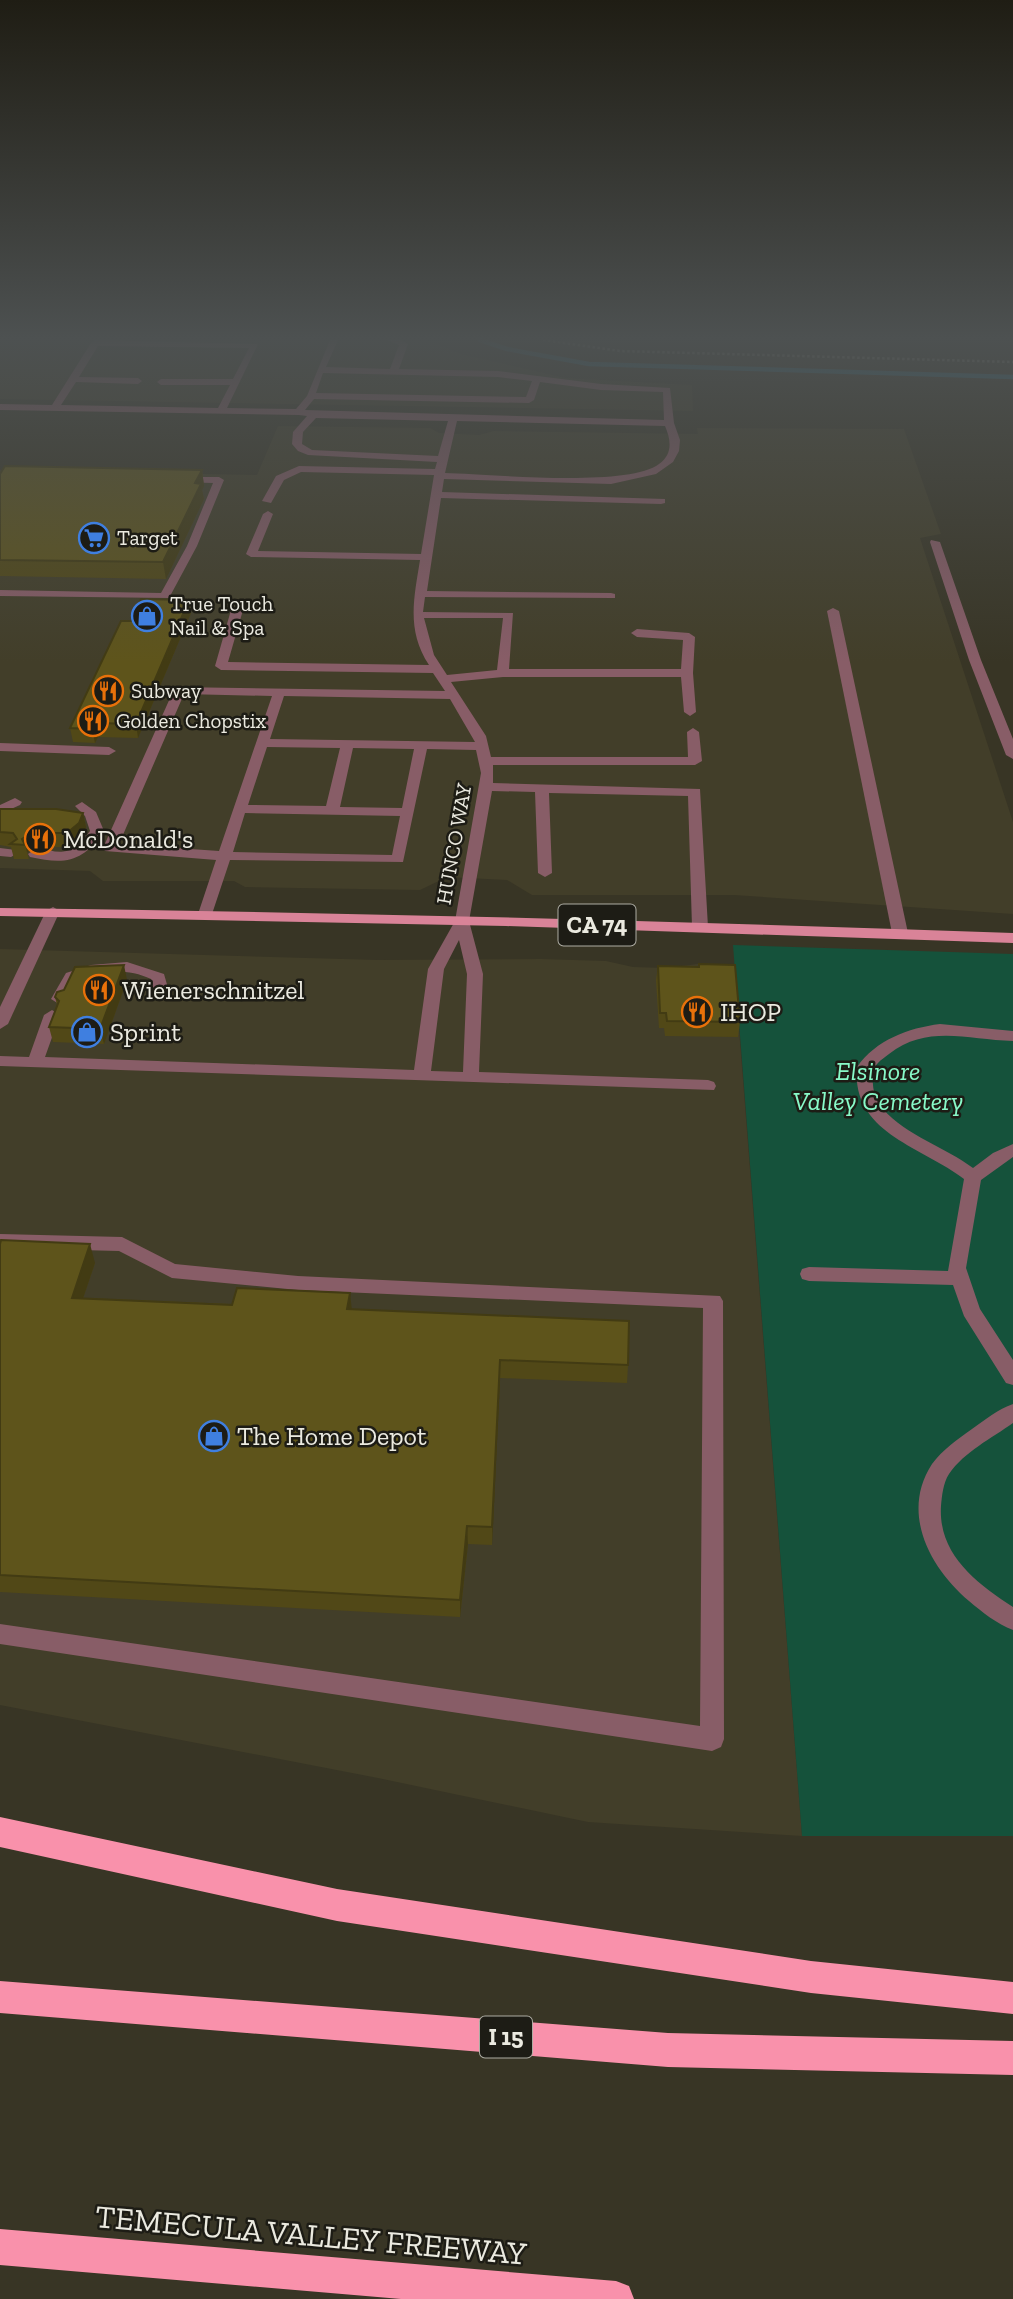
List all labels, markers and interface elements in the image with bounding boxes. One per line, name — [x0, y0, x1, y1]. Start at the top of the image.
supermarket icon: Target — [77, 521, 111, 555]
place label: Target — [117, 525, 178, 550]
place label: True Touch Nail & Spa — [170, 591, 273, 640]
shop icon: True Touch Nail & Spa — [130, 599, 164, 633]
restaurant icon: Subway — [91, 674, 125, 708]
place label: Subway — [131, 678, 202, 703]
restaurant icon: Golden Chopstix — [76, 704, 110, 738]
place label: Golden Chopstix — [116, 708, 267, 733]
street label: HUNCO WAY — [431, 781, 476, 906]
restaurant icon: McDonald's — [23, 822, 57, 856]
place label: McDonald's — [63, 823, 193, 855]
road number: CA 74 — [558, 904, 636, 945]
restaurant icon: Wienerschnitzel — [82, 973, 116, 1007]
place label: Wienerschnitzel — [122, 974, 304, 1006]
restaurant icon: IHOP — [680, 995, 714, 1029]
place label: IHOP — [720, 996, 781, 1028]
shop icon: Sprint — [70, 1015, 104, 1049]
place label: Sprint — [110, 1016, 181, 1048]
park label: Elsinore Valley Cemetery — [793, 1055, 963, 1117]
shop icon: The Home Depot — [197, 1419, 231, 1453]
place label: The Home Depot — [237, 1420, 427, 1452]
road number: I 15 — [480, 2016, 532, 2058]
street label: TEMECULA VALLEY FREEWAY — [94, 2197, 529, 2273]

